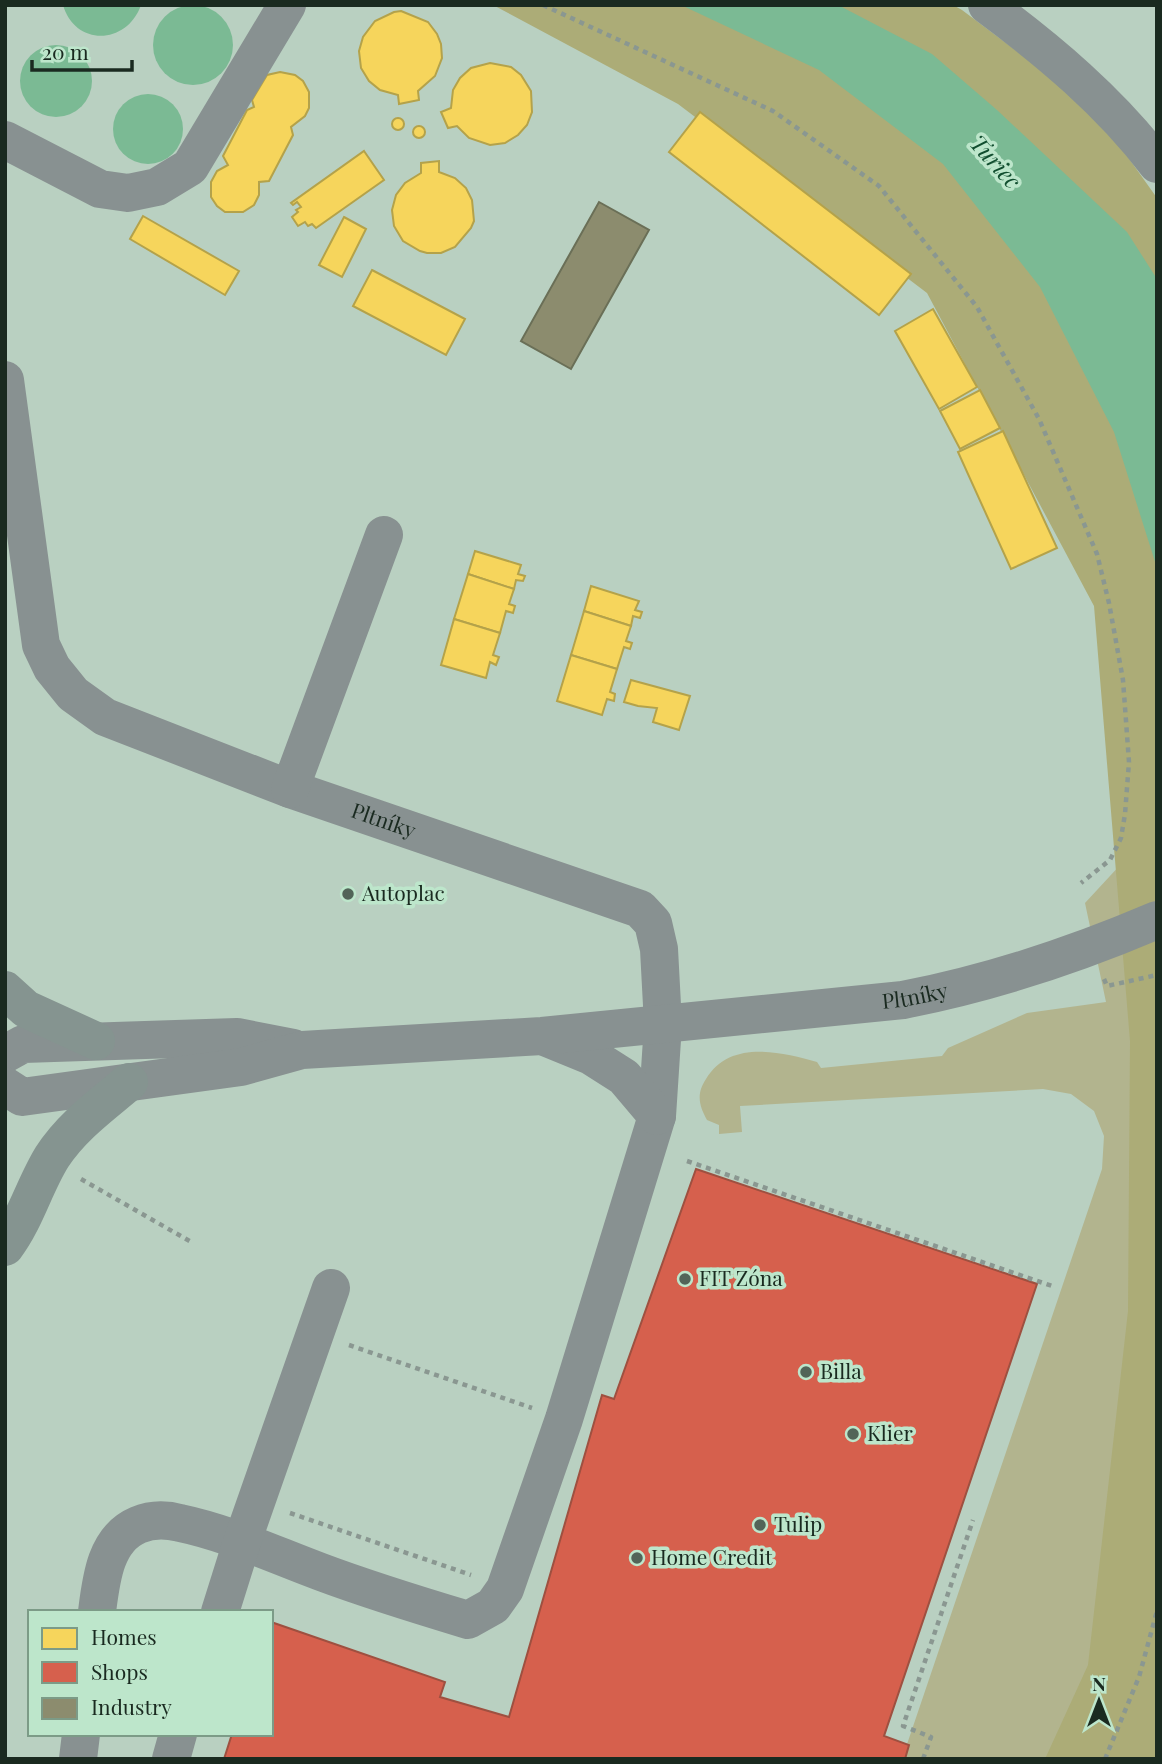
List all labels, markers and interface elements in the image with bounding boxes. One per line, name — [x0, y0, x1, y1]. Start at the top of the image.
scale bar — [32, 28, 131, 72]
text: 20 m — [42, 37, 89, 65]
water label: Turiec — [964, 127, 1029, 195]
street label: Pltníky — [348, 795, 420, 843]
place label: Autoplac — [361, 878, 445, 906]
marker: Autoplac — [340, 886, 356, 902]
street label: Pltníky — [880, 975, 950, 1014]
place label: FIT Zóna — [699, 1263, 783, 1291]
marker: FIT Zóna — [677, 1271, 693, 1287]
place label: Billa — [820, 1356, 862, 1384]
marker: Billa — [798, 1364, 814, 1380]
place label: Klier — [867, 1418, 914, 1446]
marker: Klier — [845, 1426, 861, 1442]
place label: Tulip — [774, 1509, 822, 1537]
marker: Tulip — [752, 1517, 768, 1533]
place label: Home Credit — [651, 1542, 773, 1570]
marker: Home Credit — [629, 1550, 645, 1566]
legend — [28, 1610, 273, 1736]
text: Homes — [91, 1622, 157, 1650]
text: Shops — [91, 1657, 148, 1685]
north arrow — [1064, 1666, 1134, 1736]
text: N — [1092, 1670, 1106, 1696]
text: Industry — [91, 1692, 172, 1720]

